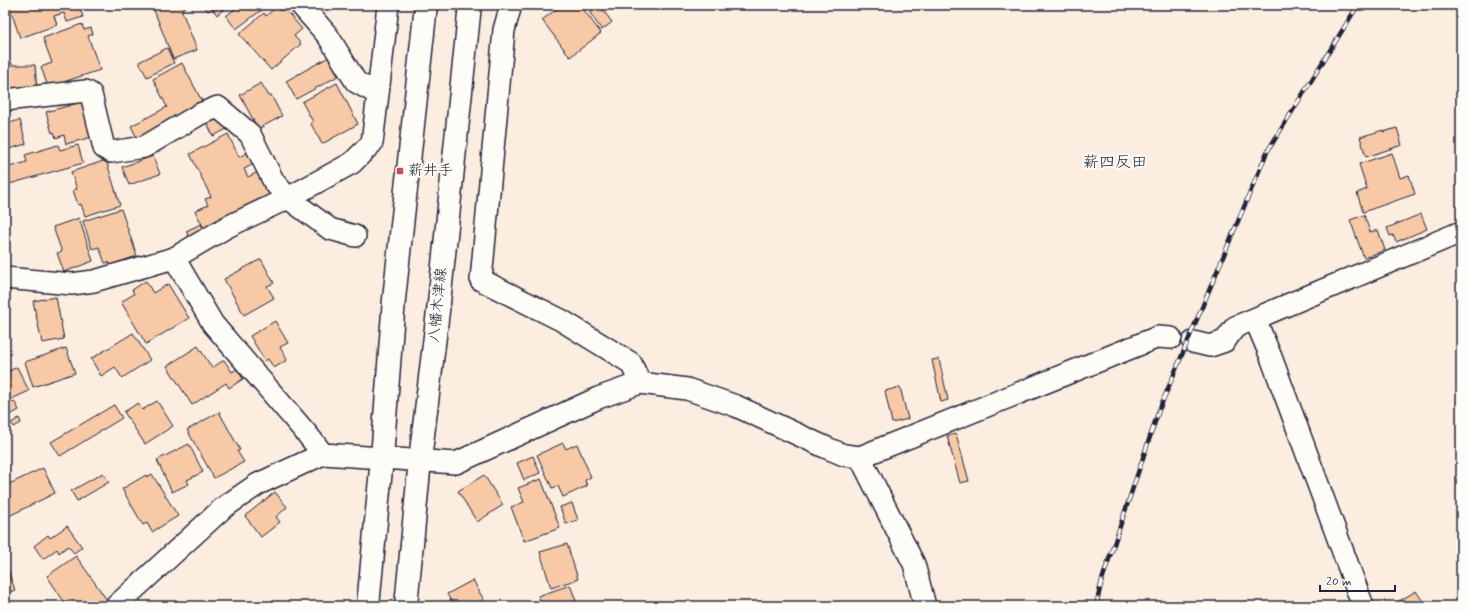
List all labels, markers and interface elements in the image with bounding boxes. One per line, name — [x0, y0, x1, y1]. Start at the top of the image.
district label: 薪四反田 — [1083, 152, 1147, 173]
place label: 薪井手 — [408, 161, 453, 181]
marker: 薪井手 — [395, 166, 405, 176]
street label: 八幡木津線 — [424, 267, 452, 343]
scale bar — [1320, 567, 1395, 593]
text: 20 m — [1326, 574, 1352, 590]

